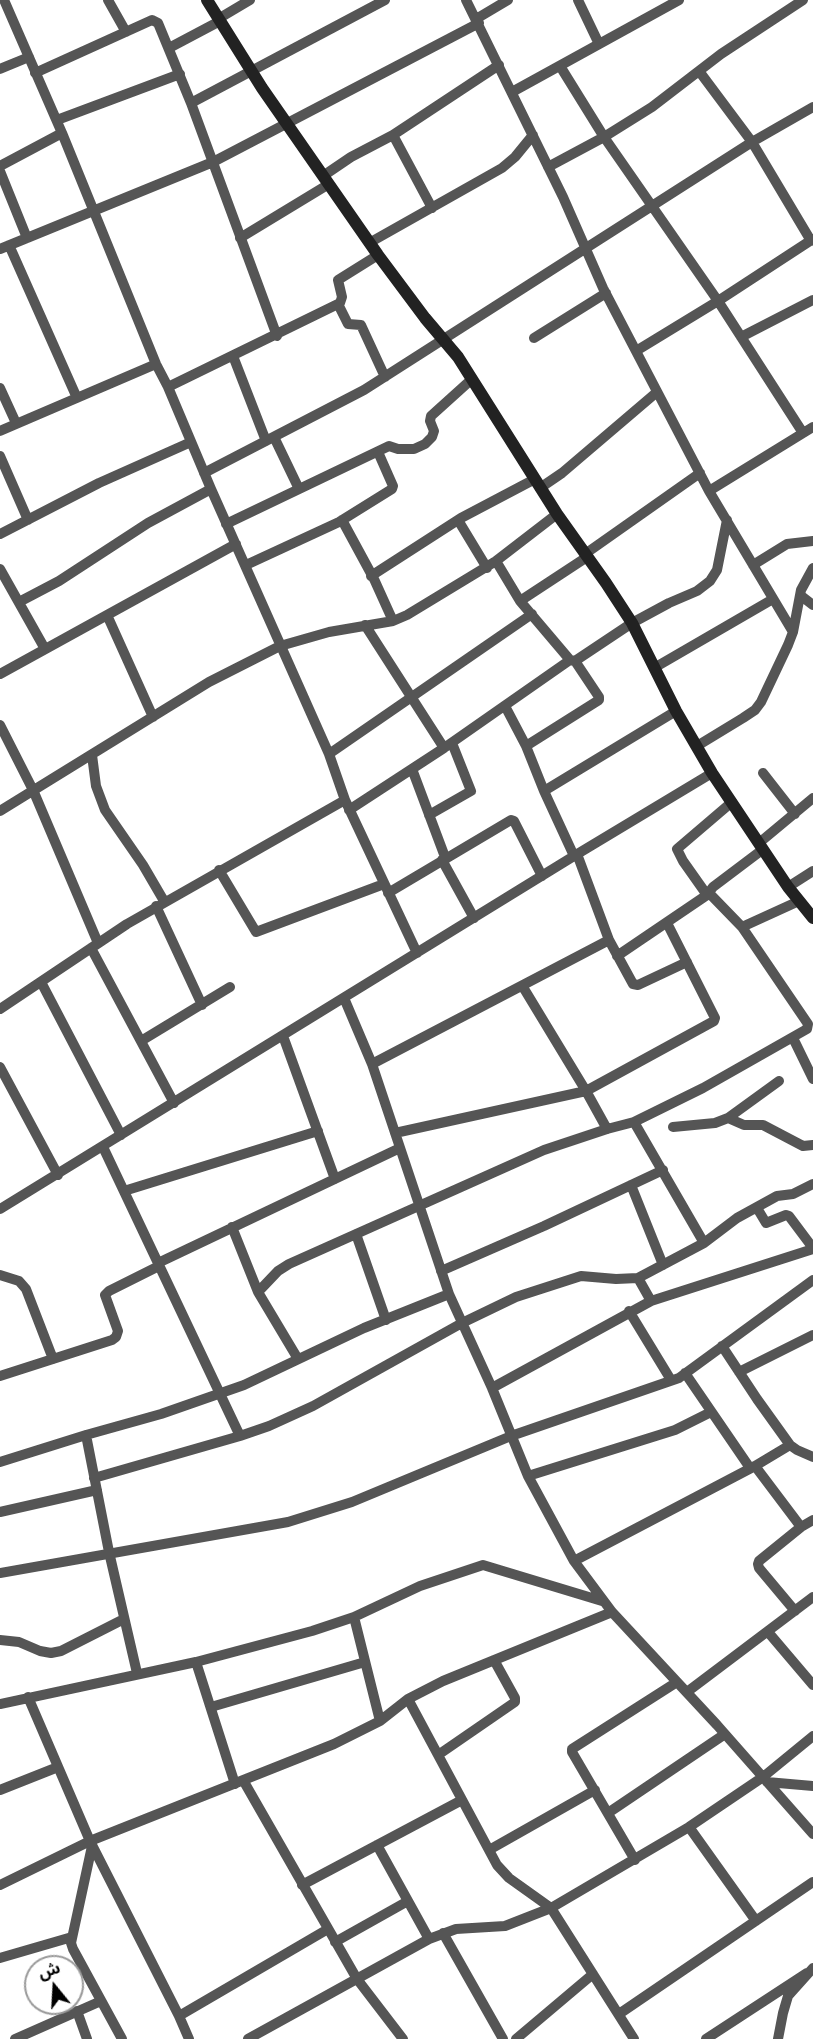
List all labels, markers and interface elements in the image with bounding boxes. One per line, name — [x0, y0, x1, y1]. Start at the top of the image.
north arrow — [24, 1955, 84, 2015]
text: ش — [36, 1957, 63, 1983]

